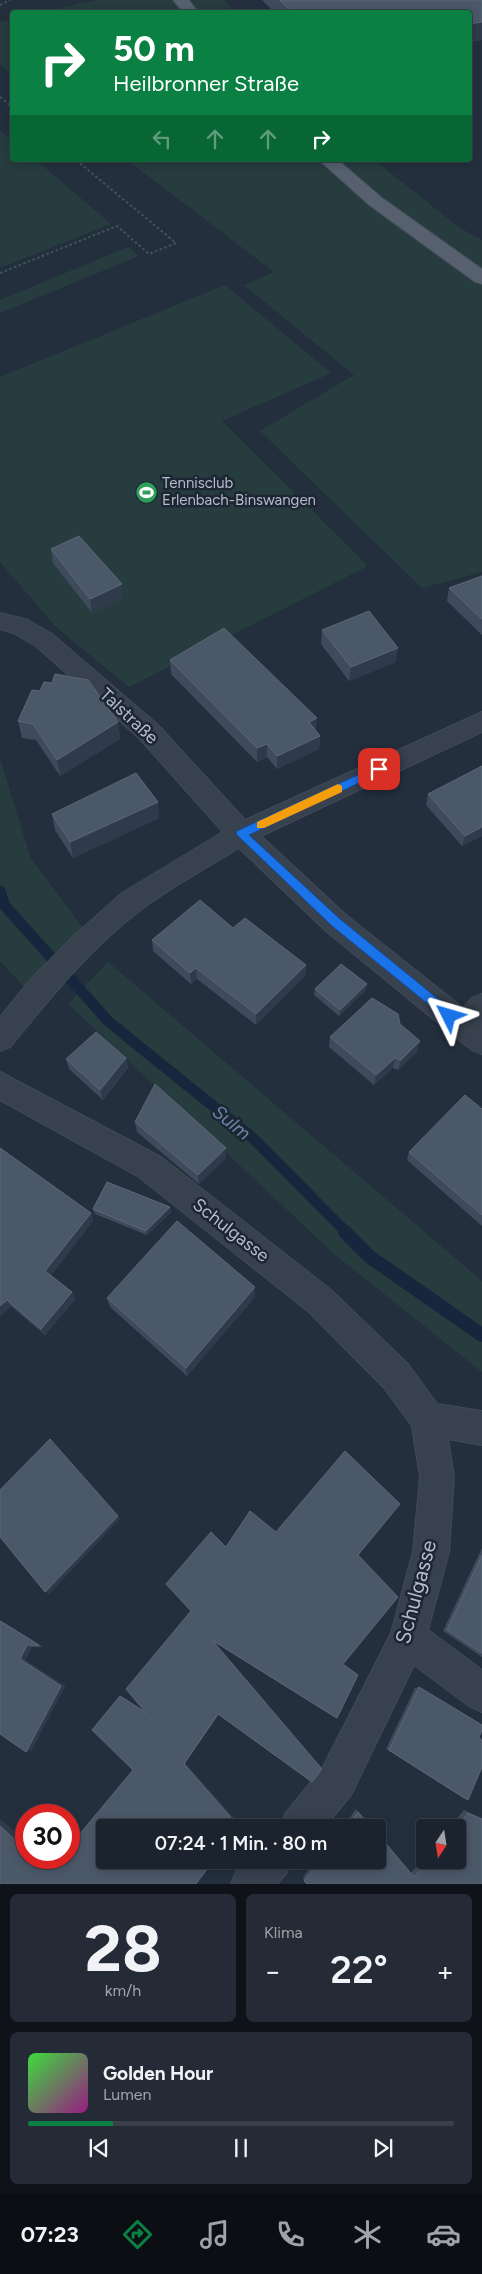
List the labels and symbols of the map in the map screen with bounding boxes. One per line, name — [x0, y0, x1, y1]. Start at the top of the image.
place label: Tennisclub Erlenbach-Binswangen — [162, 474, 316, 509]
sports icon: Tennisclub Erlenbach-Binswangen — [134, 480, 158, 504]
street label: Talstraße — [95, 683, 163, 749]
pin — [358, 748, 400, 790]
position arrow — [422, 989, 474, 1041]
water label: Sulm — [208, 1100, 255, 1145]
street label: Schulgasse — [188, 1193, 274, 1267]
street label: Schulgasse — [390, 1537, 441, 1646]
speed limit sign: 30 — [15, 1804, 80, 1869]
north arrow — [416, 1819, 466, 1869]

